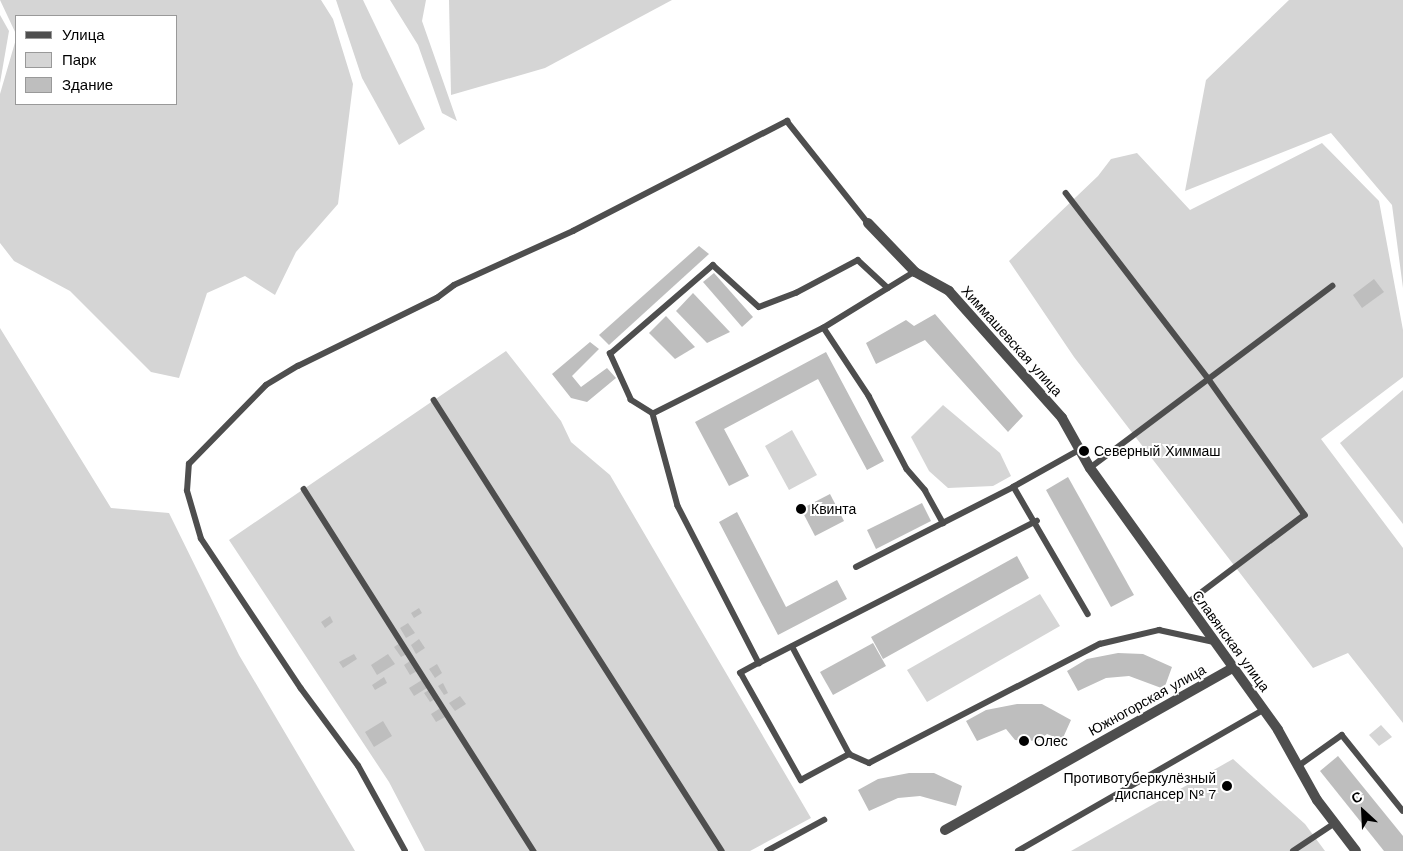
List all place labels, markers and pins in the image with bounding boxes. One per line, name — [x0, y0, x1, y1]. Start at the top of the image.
place label: Северный Химмаш — [1094, 443, 1221, 459]
marker: Северный Химмаш — [1078, 445, 1090, 457]
place label: Квинта — [811, 501, 856, 517]
marker: Квинта — [795, 503, 807, 515]
place label: Олес — [1034, 733, 1068, 749]
marker: Олес — [1018, 735, 1030, 747]
place label: Противотуберкулёзный диспансер № 7 — [1064, 770, 1216, 802]
marker: Противотуберкулёзный диспансер № 7 — [1220, 779, 1234, 793]

